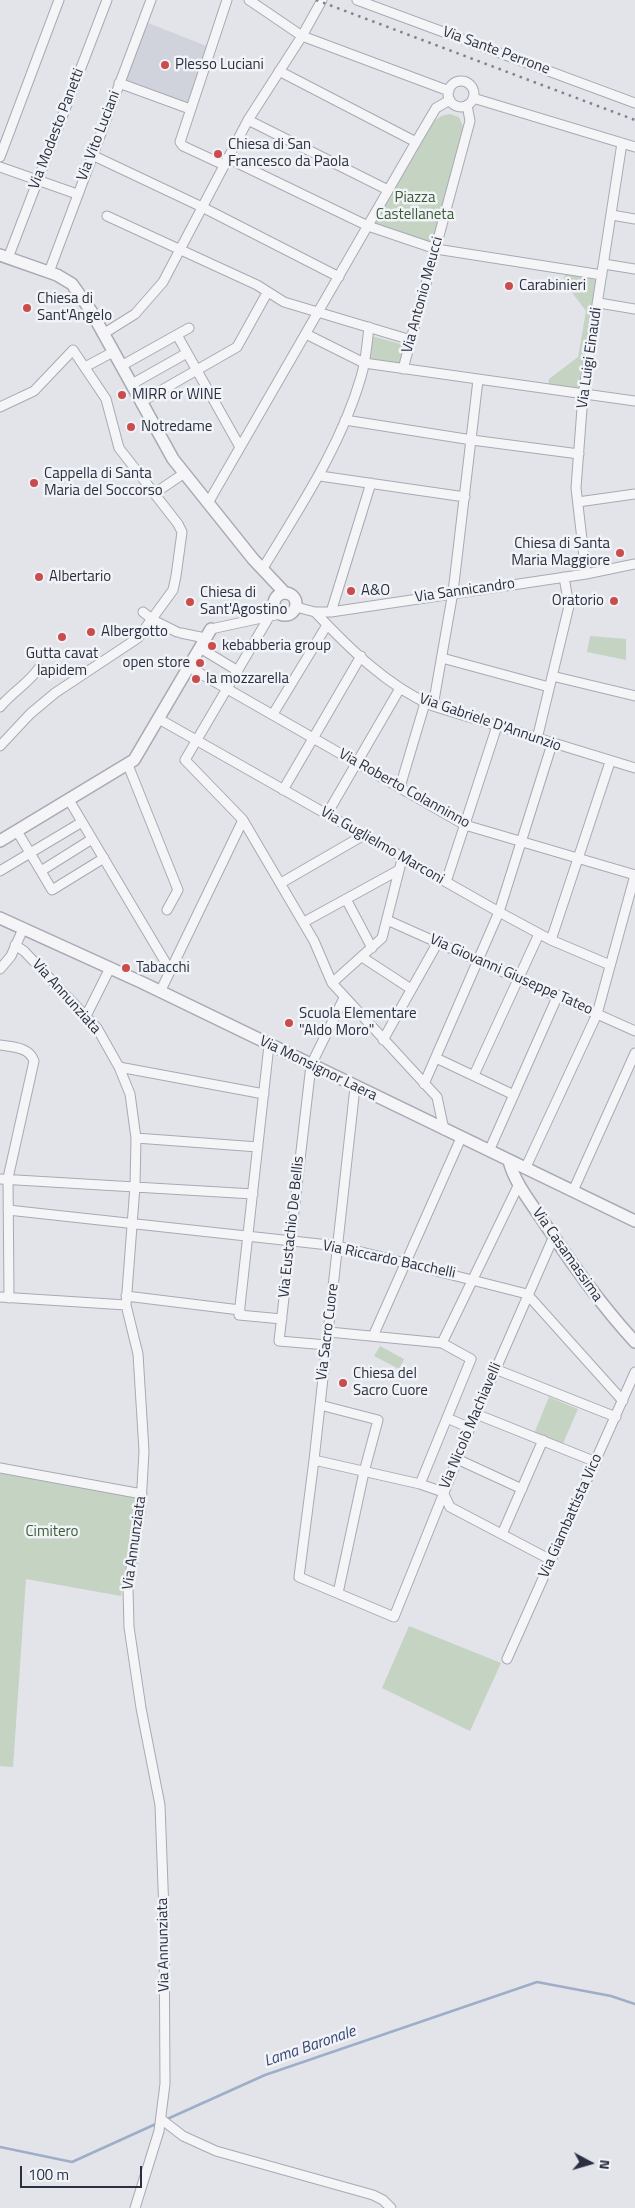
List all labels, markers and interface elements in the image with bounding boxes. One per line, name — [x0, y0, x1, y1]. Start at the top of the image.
street label: Via Sante Perrone — [440, 23, 552, 79]
place label: Plesso Luciani — [175, 56, 264, 74]
marker: Plesso Luciani — [159, 59, 171, 71]
street label: Via Modesto Panetti — [26, 66, 88, 192]
street label: Via Vito Luciani — [74, 88, 124, 184]
place label: Chiesa di San Francesco da Paola — [228, 136, 349, 171]
marker: Chiesa di San Francesco da Paola — [212, 148, 224, 160]
park label: Piazza Castellaneta — [376, 189, 454, 224]
street label: Via Antonio Meucci — [399, 235, 447, 355]
place label: Carabinieri — [519, 277, 586, 295]
marker: Carabinieri — [503, 280, 515, 292]
place label: Chiesa di Sant'Angelo — [37, 290, 112, 325]
marker: Chiesa di Sant'Angelo — [21, 302, 33, 314]
street label: Via Luigi Einaudi — [574, 306, 606, 410]
place label: MIRR or WINE — [132, 386, 222, 404]
marker: MIRR or WINE — [116, 389, 128, 401]
place label: Notredame — [141, 418, 212, 436]
marker: Notredame — [125, 421, 137, 433]
place label: Cappella di Santa Maria del Soccorso — [44, 465, 163, 500]
marker: Cappella di Santa Maria del Soccorso — [28, 477, 40, 489]
place label: Chiesa di Santa Maria Maggiore — [511, 535, 610, 570]
marker: Chiesa di Santa Maria Maggiore — [614, 547, 626, 559]
place label: Albertario — [49, 568, 111, 586]
marker: Albertario — [33, 571, 45, 583]
street label: Via Sannicandro — [414, 575, 516, 607]
place label: A&O — [361, 582, 390, 600]
place label: Chiesa di Sant'Agostino — [200, 584, 287, 619]
marker: A&O — [345, 585, 357, 597]
place label: Oratorio — [552, 592, 604, 610]
marker: Oratorio — [608, 595, 620, 607]
marker: Chiesa di Sant'Agostino — [184, 596, 196, 608]
place label: Albergotto — [101, 623, 168, 641]
marker: Albergotto — [85, 626, 97, 638]
marker: Gutta cavat lapidem — [56, 631, 68, 643]
place label: kebabberia group — [222, 637, 331, 655]
marker: kebabberia group — [206, 640, 218, 652]
place label: Gutta cavat lapidem — [26, 645, 98, 680]
place label: open store — [122, 654, 190, 672]
marker: open store — [194, 657, 206, 669]
place label: la mozzarella — [206, 670, 289, 688]
marker: la mozzarella — [190, 673, 202, 685]
street label: Via Gabriele D'Annunzio — [417, 690, 563, 756]
street label: Via Roberto Colanninno — [335, 745, 473, 833]
street label: Via Guglielmo Marconi — [317, 803, 447, 889]
street label: Via Giovanni Giuseppe Tateo — [426, 931, 596, 1019]
street label: Via Annunziata — [28, 956, 104, 1038]
place label: Tabacchi — [136, 959, 190, 977]
marker: Tabacchi — [120, 962, 132, 974]
place label: Scuola Elementare "Aldo Moro" — [299, 1005, 417, 1040]
marker: Scuola Elementare "Aldo Moro" — [283, 1017, 295, 1029]
street label: Via Monsignor Laera — [256, 1033, 380, 1105]
street label: Via Eustachio De Bellis — [276, 1155, 308, 1299]
street label: Via Casamassima — [528, 1205, 606, 1305]
street label: Via Riccardo Bacchelli — [321, 1237, 457, 1283]
street label: Via Sacro Cuore — [313, 1282, 343, 1382]
street label: Via Nicolò Machiavelli — [436, 1360, 506, 1492]
place label: Chiesa del Sacro Cuore — [353, 1365, 428, 1400]
marker: Chiesa del Sacro Cuore — [337, 1377, 349, 1389]
street label: Via Giambattista Vico — [536, 1451, 606, 1581]
street label: Via Annunziata — [120, 1495, 150, 1591]
park label: Cimitero — [25, 1523, 79, 1541]
street label: Via Annunziata — [154, 1898, 174, 1992]
water label: Lama Baronale — [262, 2022, 358, 2072]
north arrow — [565, 2138, 615, 2188]
scale bar — [22, 2156, 145, 2188]
text: N — [594, 2159, 616, 2171]
text: 100 m — [28, 2163, 69, 2186]

